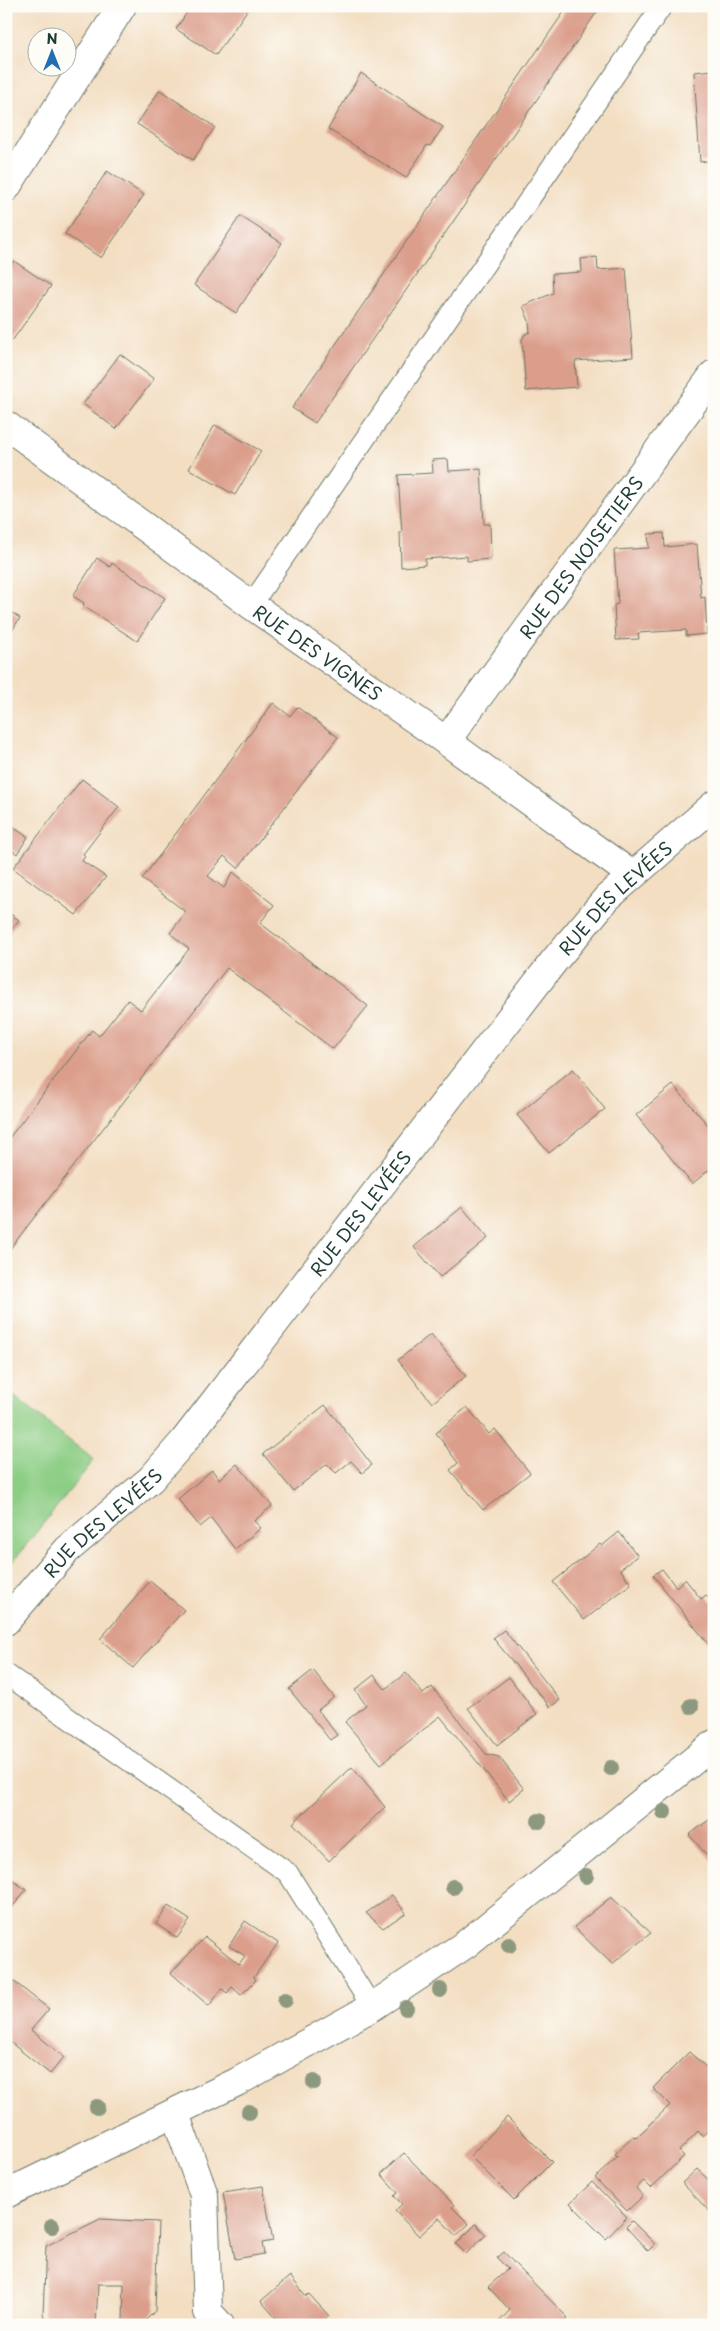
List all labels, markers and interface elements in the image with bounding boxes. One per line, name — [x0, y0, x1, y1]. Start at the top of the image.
north arrow — [28, 28, 78, 78]
text: N — [46, 28, 58, 49]
street label: RUE DES NOISETIERS — [512, 470, 649, 644]
street label: RUE DES VIGNES — [248, 597, 388, 706]
street label: RUE DES LEVÉES — [551, 834, 678, 960]
street label: RUE DES LEVÉES — [303, 1144, 417, 1281]
street label: RUE DES LEVÉES — [36, 1462, 168, 1583]

